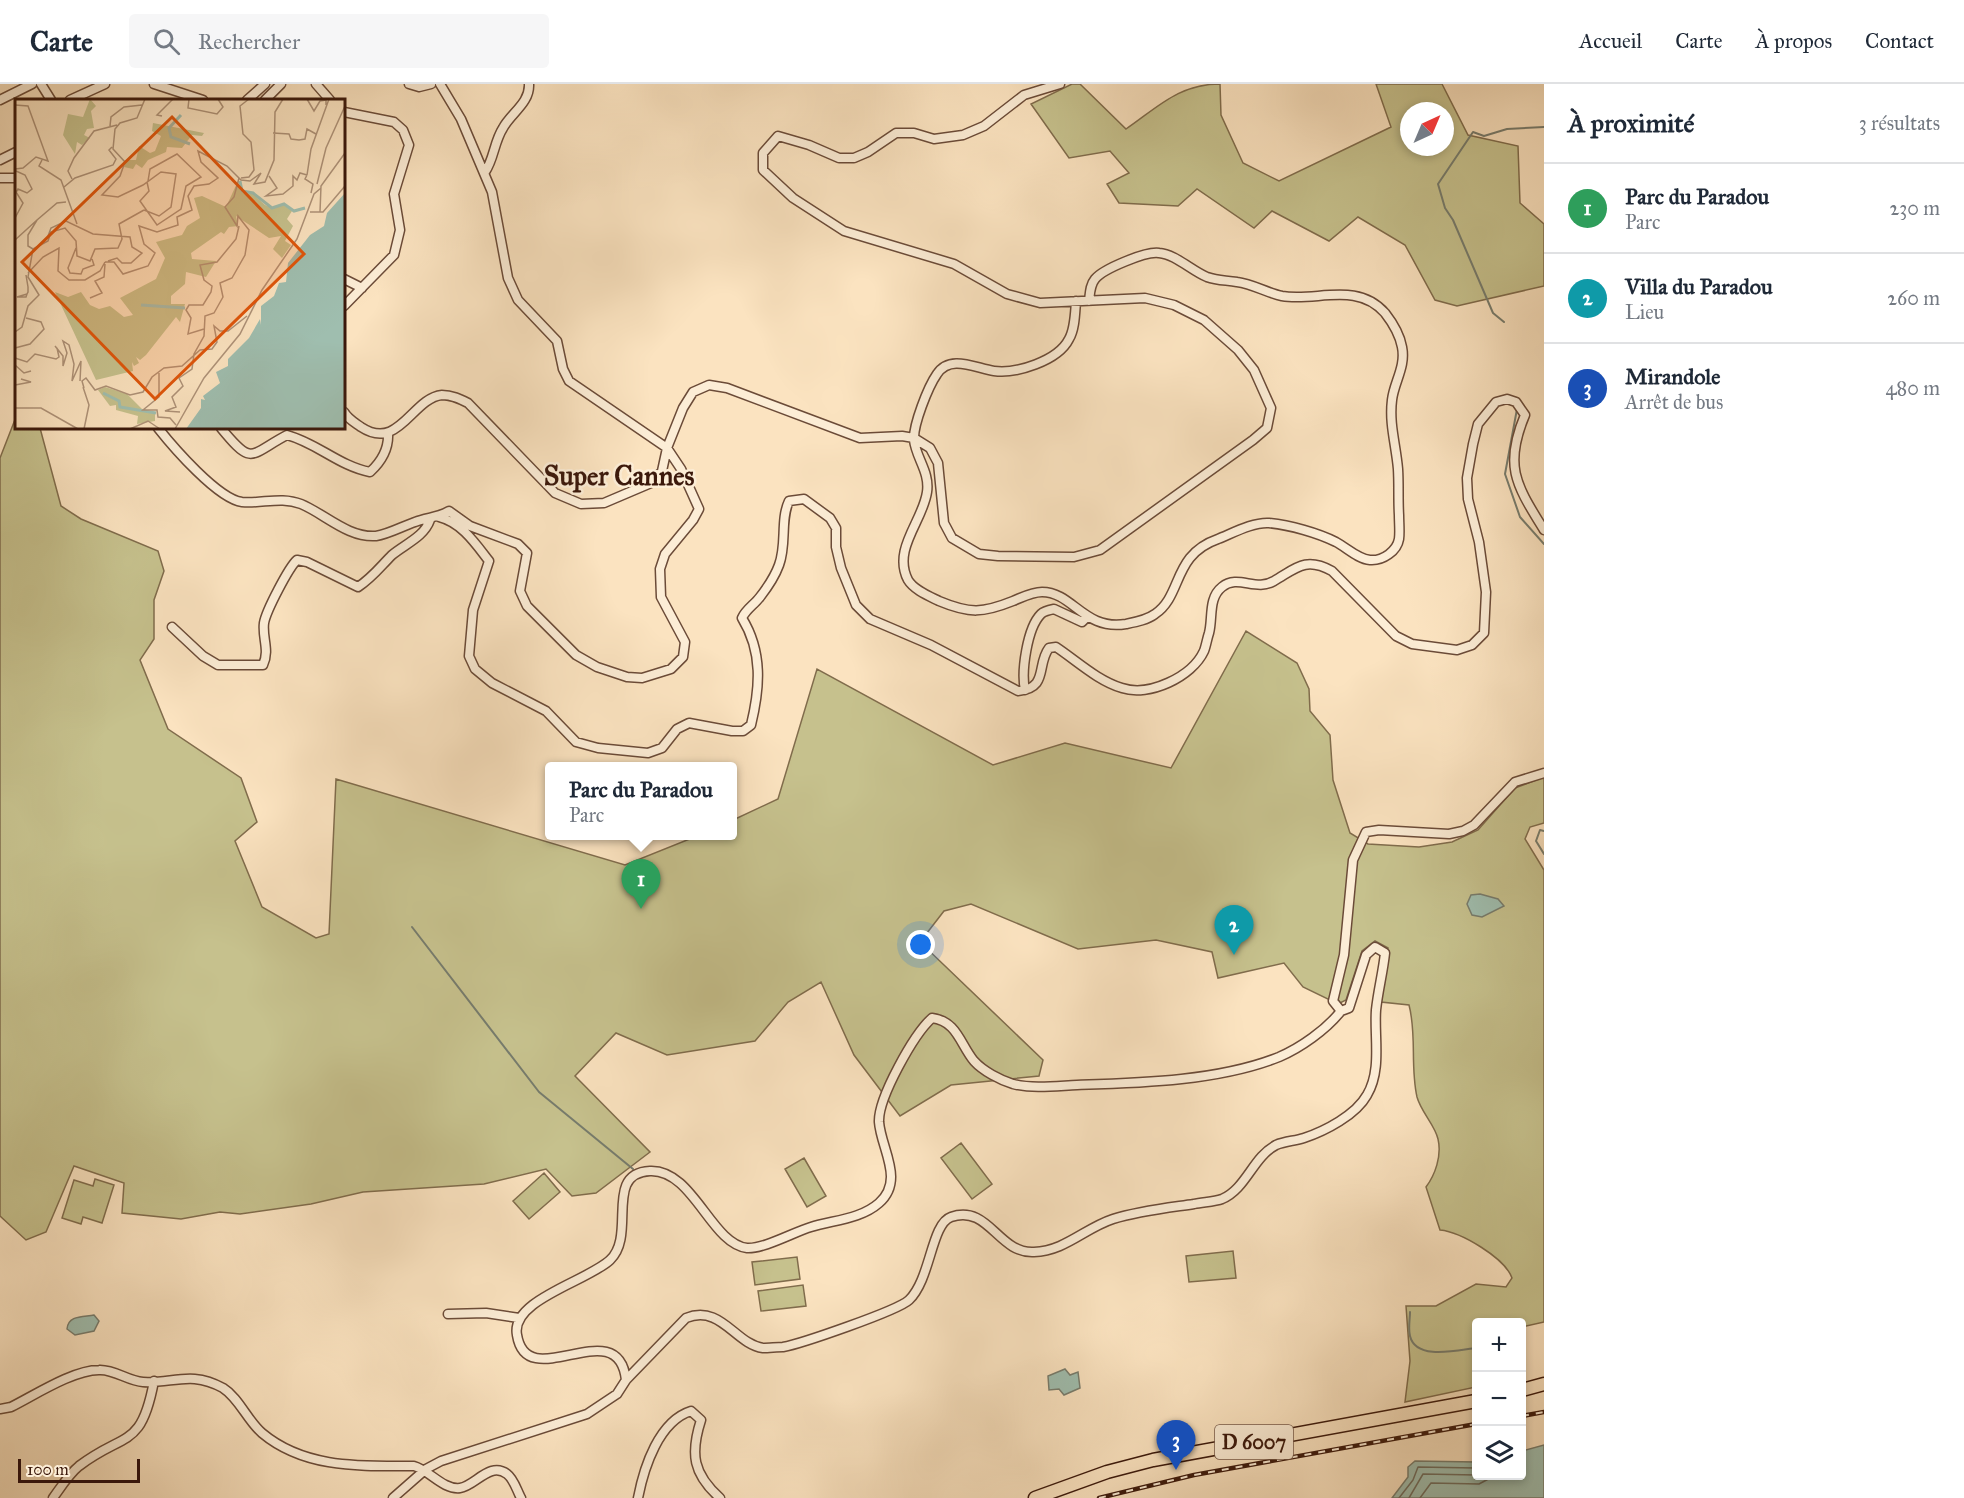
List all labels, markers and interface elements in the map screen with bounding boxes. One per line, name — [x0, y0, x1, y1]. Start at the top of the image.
search box — [129, 14, 549, 68]
text: Carte — [30, 24, 93, 59]
icon: search — [150, 25, 183, 58]
text: Rechercher — [198, 28, 300, 55]
text: Accueil — [1579, 28, 1642, 54]
text: Carte — [1675, 28, 1723, 54]
text: À propos — [1756, 28, 1832, 54]
text: Contact — [1865, 28, 1934, 54]
inset map — [15, 99, 345, 429]
north arrow — [1400, 102, 1454, 156]
text: À proximité — [1568, 107, 1694, 139]
text: 3 résultats — [1859, 111, 1940, 135]
text: Parc du Paradou — [1625, 183, 1769, 210]
text: 1 — [1584, 196, 1591, 220]
text: 230 m — [1889, 196, 1940, 220]
text: Parc — [1625, 210, 1660, 234]
text: Villa du Paradou — [1625, 273, 1773, 300]
text: 2 — [1583, 286, 1592, 310]
text: 260 m — [1887, 286, 1940, 310]
text: Lieu — [1625, 300, 1664, 324]
text: Mirandole — [1625, 363, 1720, 390]
text: 3 — [1584, 376, 1592, 400]
text: 480 m — [1885, 376, 1940, 400]
text: Arrêt de bus — [1625, 390, 1723, 414]
district label: Super Cannes — [544, 459, 695, 493]
popup — [545, 762, 737, 840]
text: Parc du Paradou — [569, 776, 713, 803]
text: Parc — [569, 803, 604, 827]
pin: 1 — [622, 860, 660, 909]
pin: 2 — [1214, 906, 1254, 955]
your location — [906, 930, 935, 959]
map controls — [1472, 1318, 1526, 1480]
button: + — [1472, 1318, 1526, 1372]
button: − — [1472, 1372, 1526, 1426]
pin: 3 — [1156, 1420, 1196, 1470]
road number: D 6007 — [1215, 1425, 1293, 1459]
button: layers — [1472, 1426, 1526, 1480]
scale bar — [18, 1456, 140, 1484]
text: 100 m — [27, 1460, 69, 1479]

